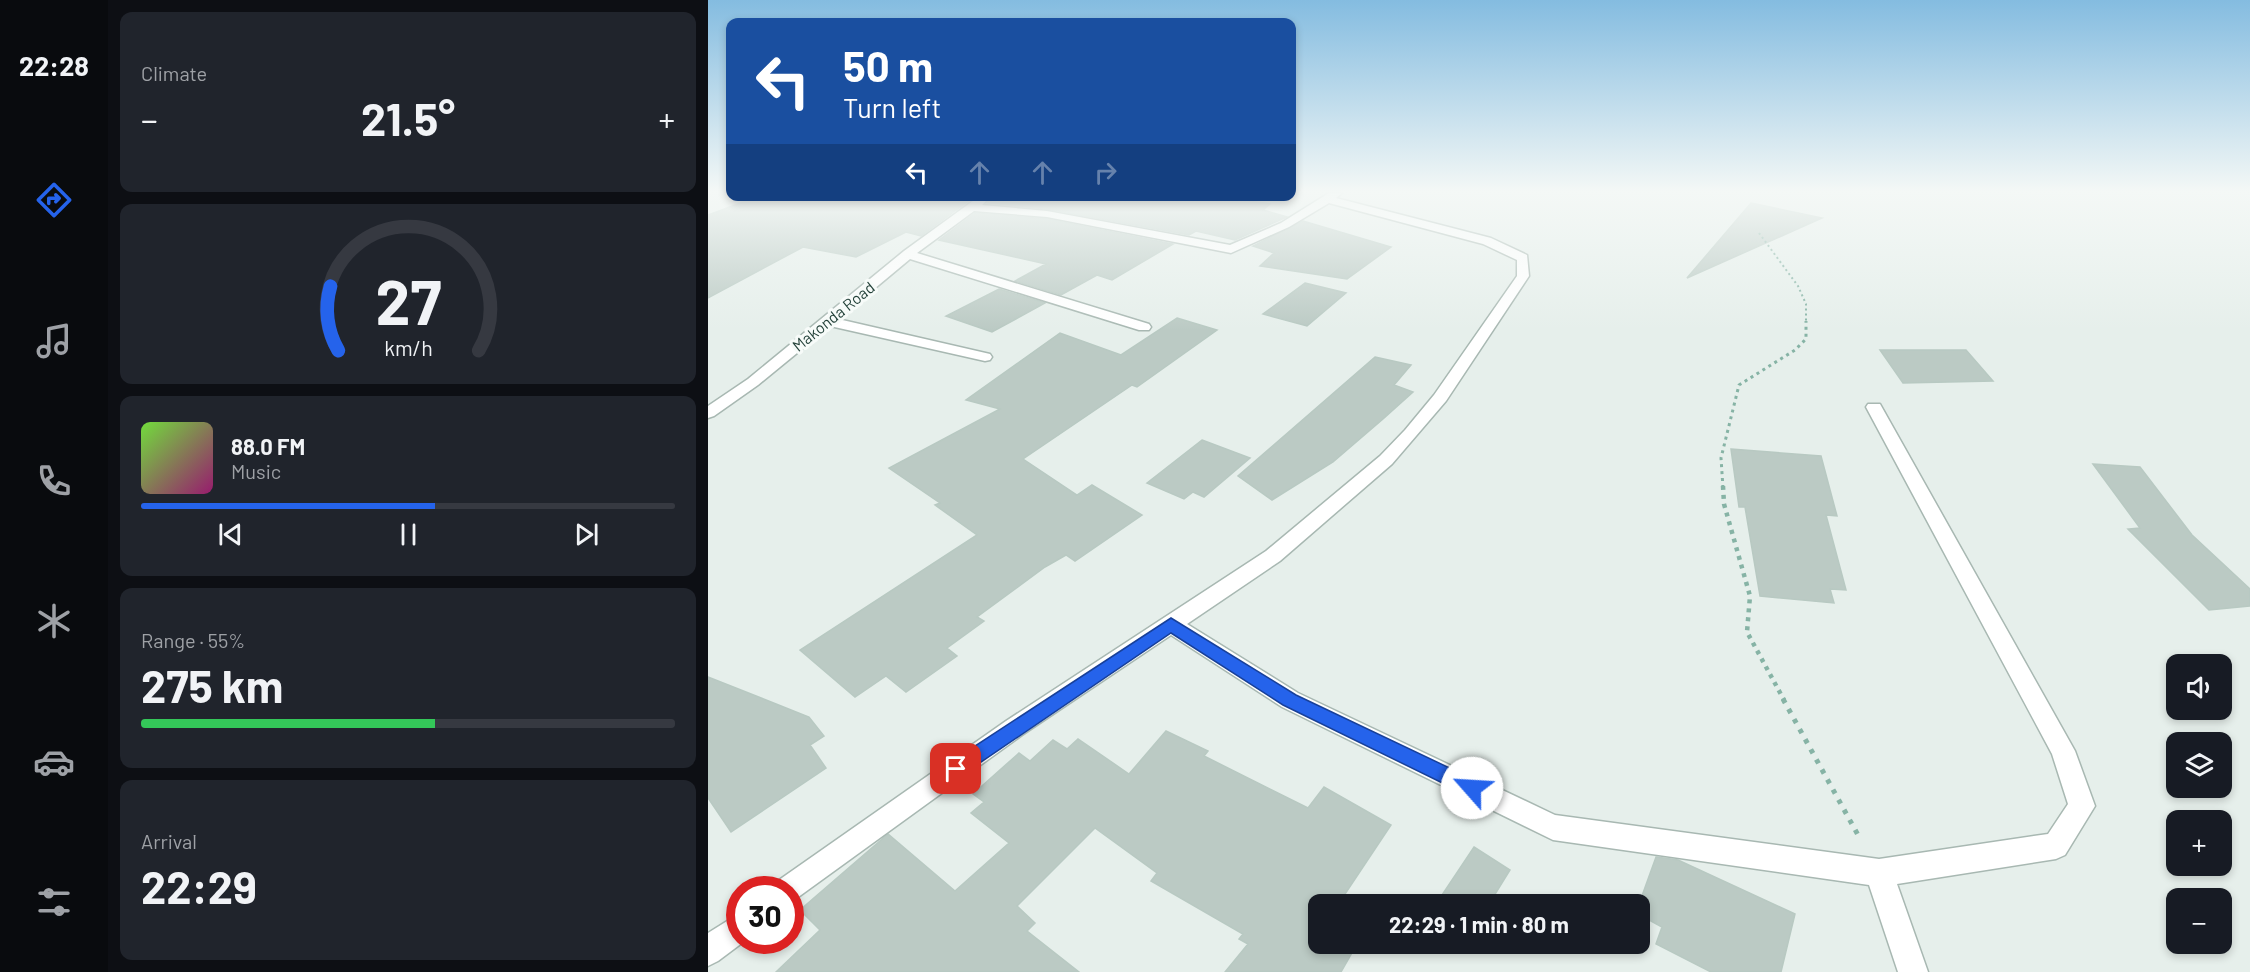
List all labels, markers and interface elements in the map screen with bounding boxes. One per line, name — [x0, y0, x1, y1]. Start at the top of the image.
text: 50 m — [843, 40, 933, 90]
icon: left — [744, 42, 822, 120]
text: 22:28 — [19, 49, 89, 81]
text: Climate — [141, 61, 207, 85]
text: 21.5° — [361, 91, 455, 145]
text: Turn left — [843, 91, 941, 123]
text: − — [141, 99, 158, 139]
text: + — [659, 99, 675, 139]
icon: left — [900, 156, 933, 189]
icon: ahead — [963, 156, 996, 189]
icon: ahead — [1026, 156, 1059, 189]
icon: right — [1089, 156, 1122, 189]
icon: directions — [33, 179, 75, 221]
text: 27 — [375, 263, 441, 337]
street label: Makonda Road — [788, 277, 878, 355]
icon: music — [33, 320, 75, 362]
text: km/h — [384, 335, 432, 360]
text: 88.0 FM — [231, 433, 305, 459]
text: Music — [231, 459, 281, 483]
icon: phone — [33, 460, 75, 502]
icon: previous — [214, 518, 247, 551]
icon: pause — [392, 518, 425, 551]
icon: next — [570, 518, 603, 551]
icon: climate — [33, 600, 75, 642]
text: Range · 55% — [141, 628, 245, 652]
map controls — [2166, 654, 2232, 954]
button: sound — [2166, 654, 2232, 720]
text: 275 km — [141, 658, 283, 712]
button: layers — [2166, 732, 2232, 798]
icon: car — [33, 741, 75, 783]
pin — [930, 743, 981, 794]
icon: arrive — [939, 752, 972, 785]
position arrow — [1440, 756, 1504, 820]
button: + — [2166, 810, 2232, 876]
text: Arrival — [141, 829, 197, 853]
text: 22:29 — [141, 859, 257, 913]
speed limit sign: 30 — [726, 876, 804, 954]
icon: filters — [33, 881, 75, 923]
button: − — [2166, 888, 2232, 954]
text: 22:29 · 1 min · 80 m — [1389, 911, 1569, 937]

